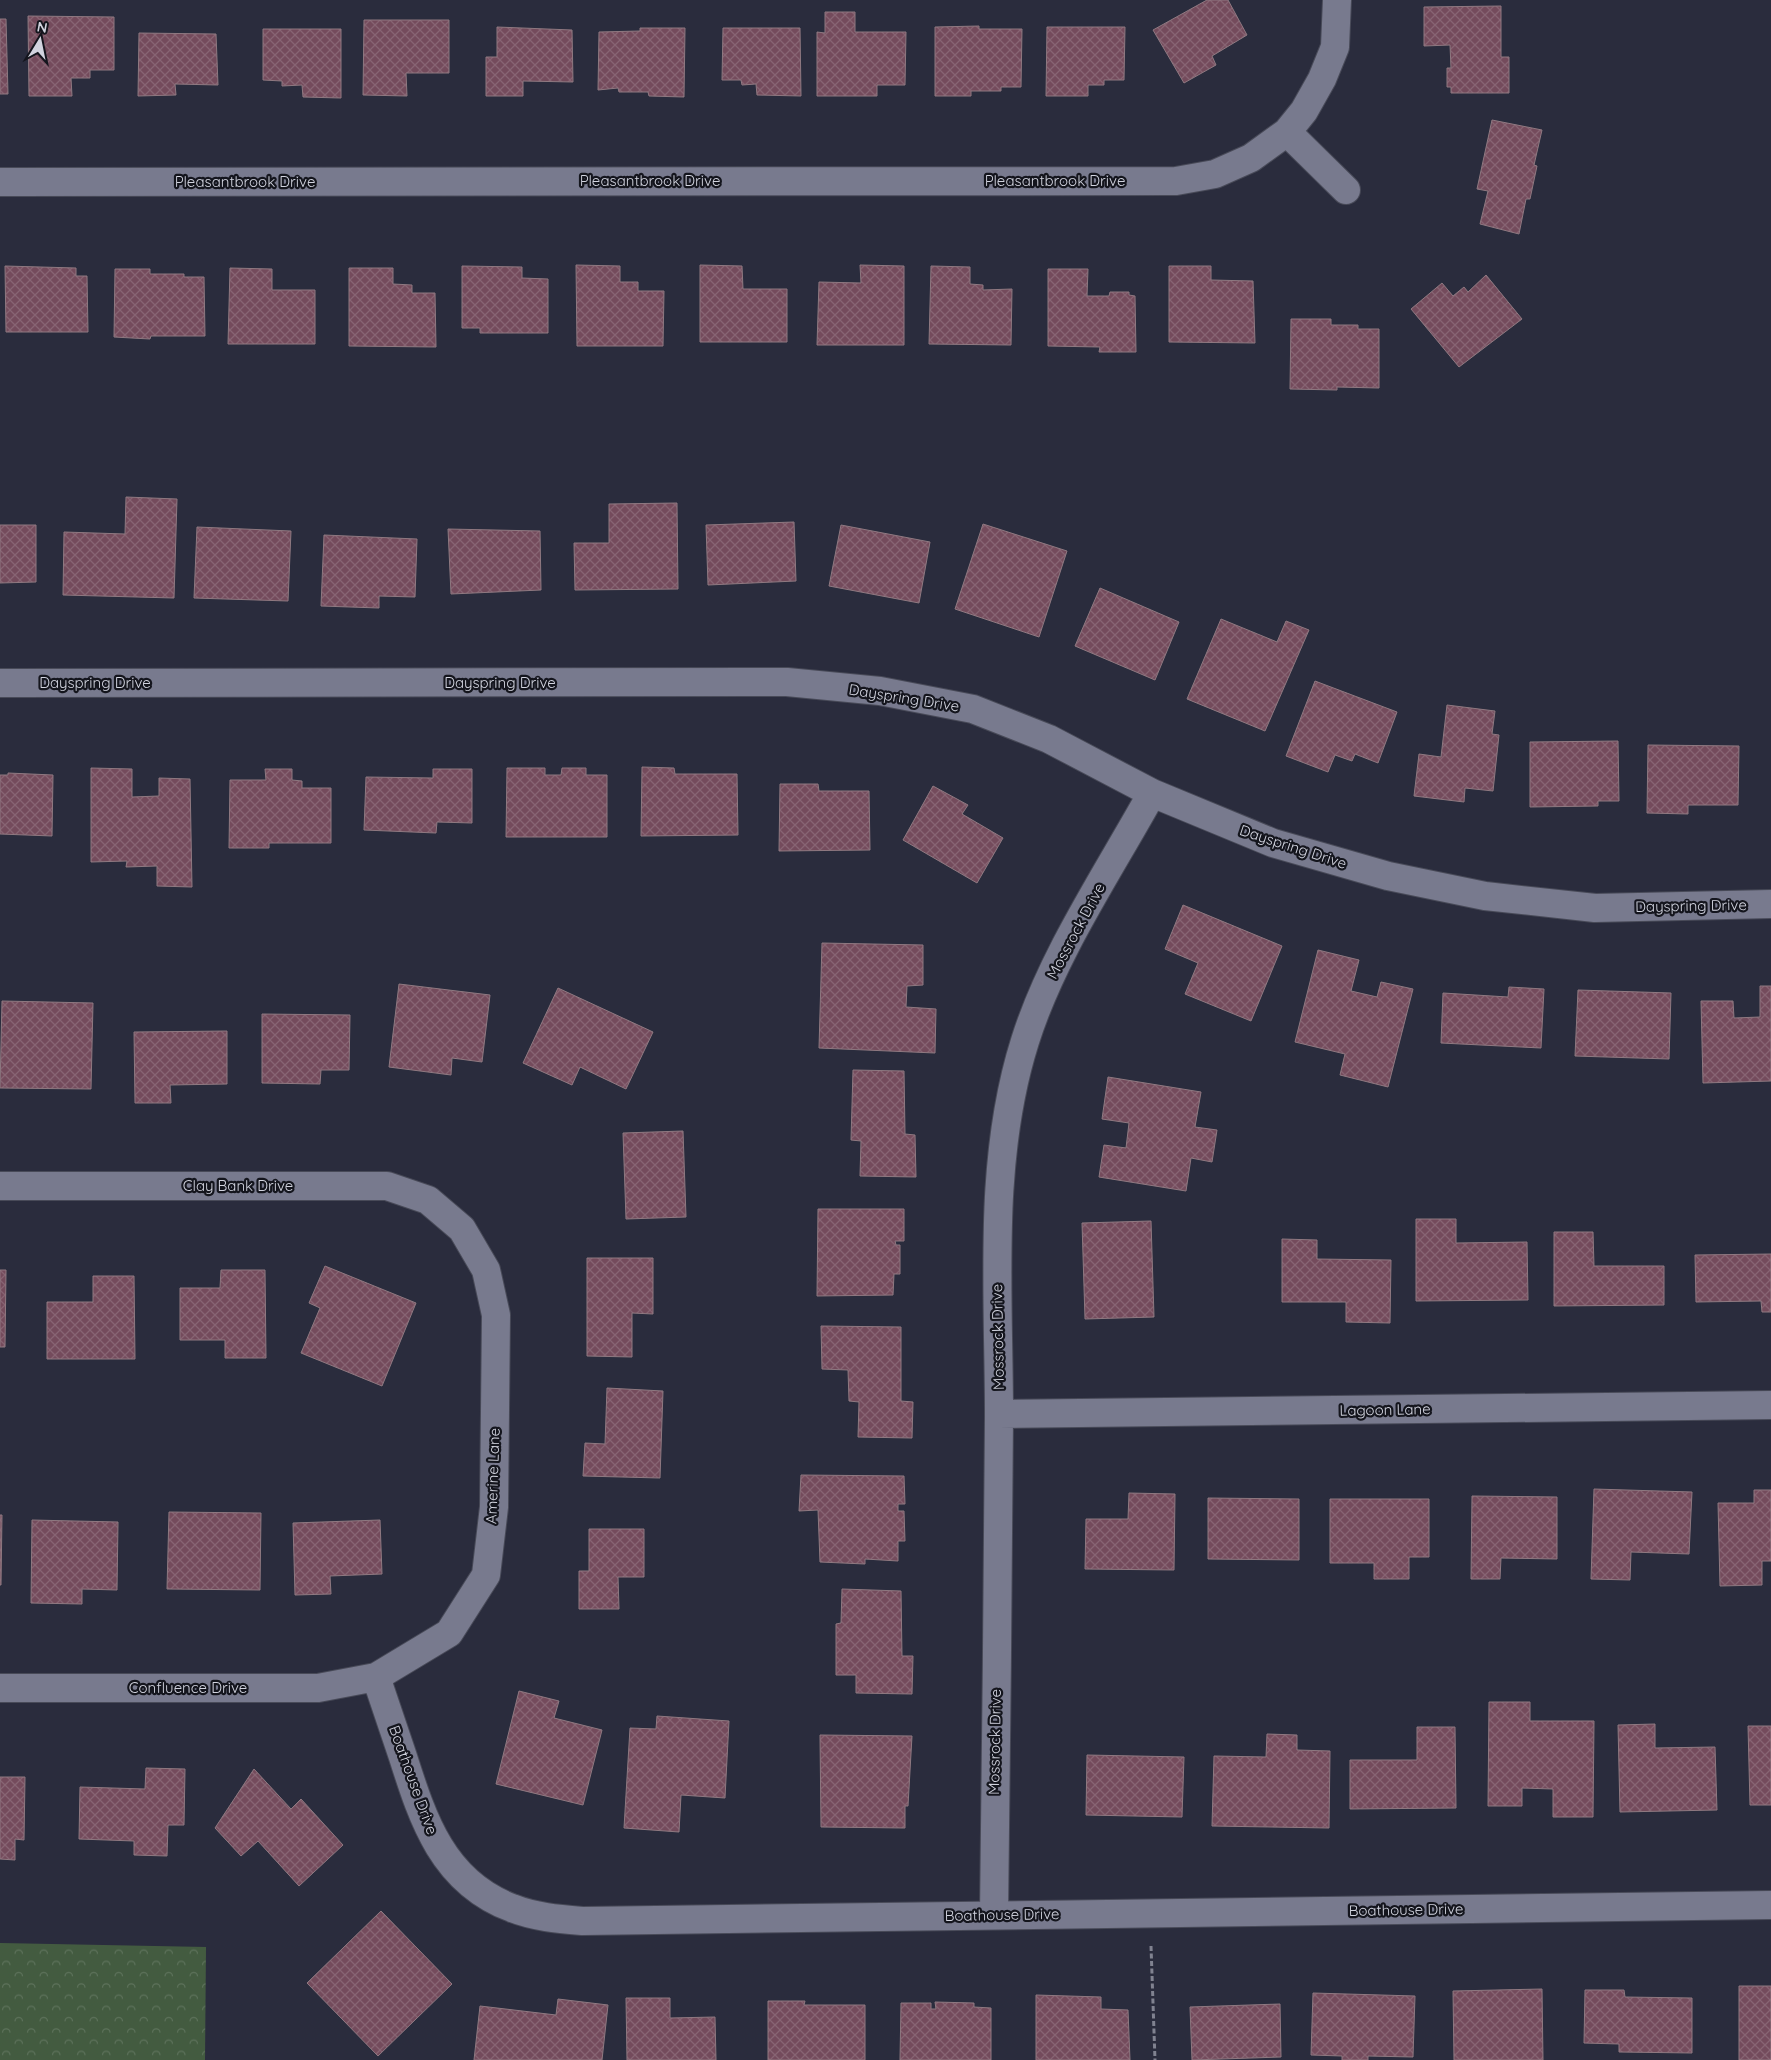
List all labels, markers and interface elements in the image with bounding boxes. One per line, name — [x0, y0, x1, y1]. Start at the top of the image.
north arrow — [15, 15, 65, 65]
text: N — [36, 17, 49, 37]
street label: Pleasantbrook Drive — [580, 171, 720, 190]
street label: Pleasantbrook Drive — [985, 171, 1125, 190]
street label: Pleasantbrook Drive — [175, 172, 315, 191]
street label: Dayspring Drive — [39, 673, 151, 692]
street label: Dayspring Drive — [444, 673, 556, 692]
street label: Dayspring Drive — [847, 679, 961, 716]
street label: Dayspring Drive — [1237, 820, 1349, 873]
street label: Mossrock Drive — [1042, 879, 1109, 982]
street label: Dayspring Drive — [1635, 895, 1747, 916]
street label: Clay Bank Drive — [183, 1176, 293, 1195]
street label: Mossrock Drive — [987, 1284, 1008, 1390]
street label: Lagoon Lane — [1339, 1399, 1431, 1420]
street label: Amerine Lane — [481, 1428, 504, 1524]
street label: Confluence Drive — [129, 1678, 247, 1697]
street label: Mossrock Drive — [984, 1689, 1005, 1795]
street label: Boathouse Drive — [385, 1723, 442, 1837]
street label: Boathouse Drive — [1348, 1899, 1464, 1920]
street label: Boathouse Drive — [944, 1904, 1060, 1925]

